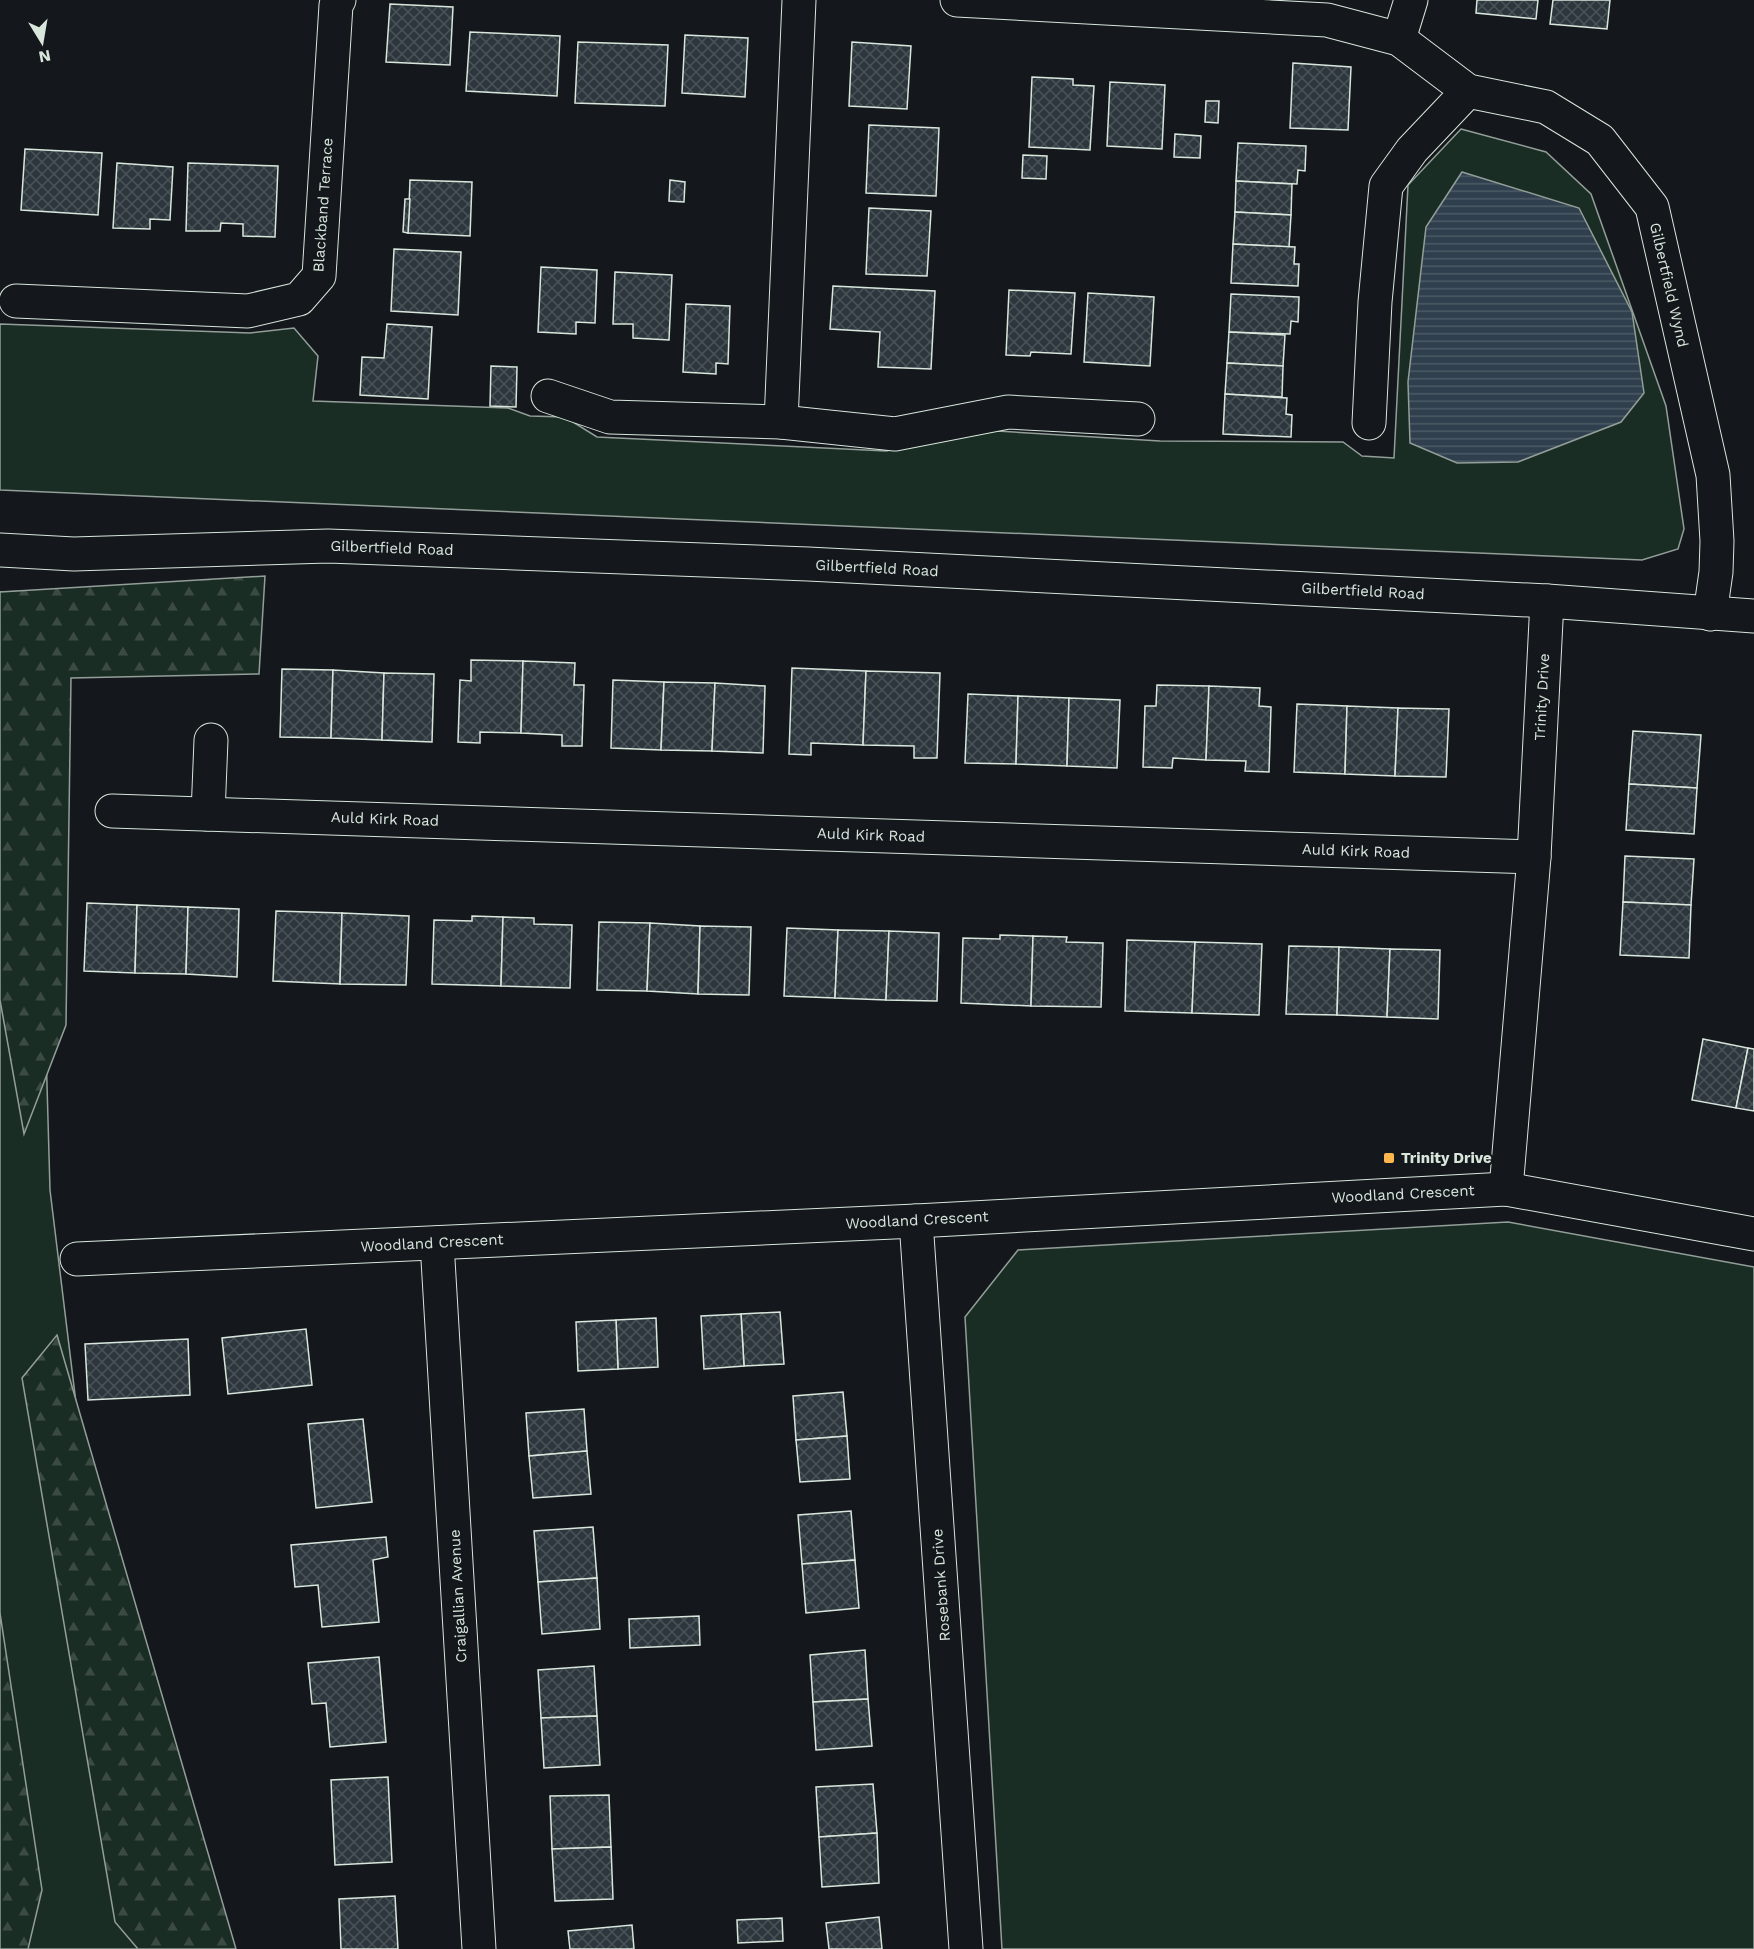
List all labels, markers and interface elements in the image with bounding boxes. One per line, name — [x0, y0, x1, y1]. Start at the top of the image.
north arrow — [12, 12, 72, 72]
text: N — [37, 46, 52, 67]
street label: Blackband Terrace — [309, 137, 337, 273]
street label: Gilbertfield Wynd — [1646, 221, 1692, 349]
street label: Gilbertfield Road — [330, 537, 454, 559]
street label: Gilbertfield Road — [815, 556, 939, 580]
street label: Gilbertfield Road — [1301, 579, 1425, 603]
street label: Trinity Drive — [1531, 653, 1553, 741]
street label: Auld Kirk Road — [331, 808, 439, 830]
street label: Auld Kirk Road — [817, 824, 925, 846]
street label: Auld Kirk Road — [1302, 840, 1410, 862]
place label: Trinity Drive — [1401, 1149, 1492, 1167]
marker: Trinity Drive — [1382, 1151, 1396, 1165]
street label: Woodland Crescent — [1331, 1181, 1476, 1207]
street label: Woodland Crescent — [845, 1207, 990, 1233]
street label: Woodland Crescent — [360, 1230, 505, 1256]
street label: Rosebank Drive — [928, 1528, 954, 1642]
street label: Craigallian Avenue — [446, 1529, 470, 1663]

